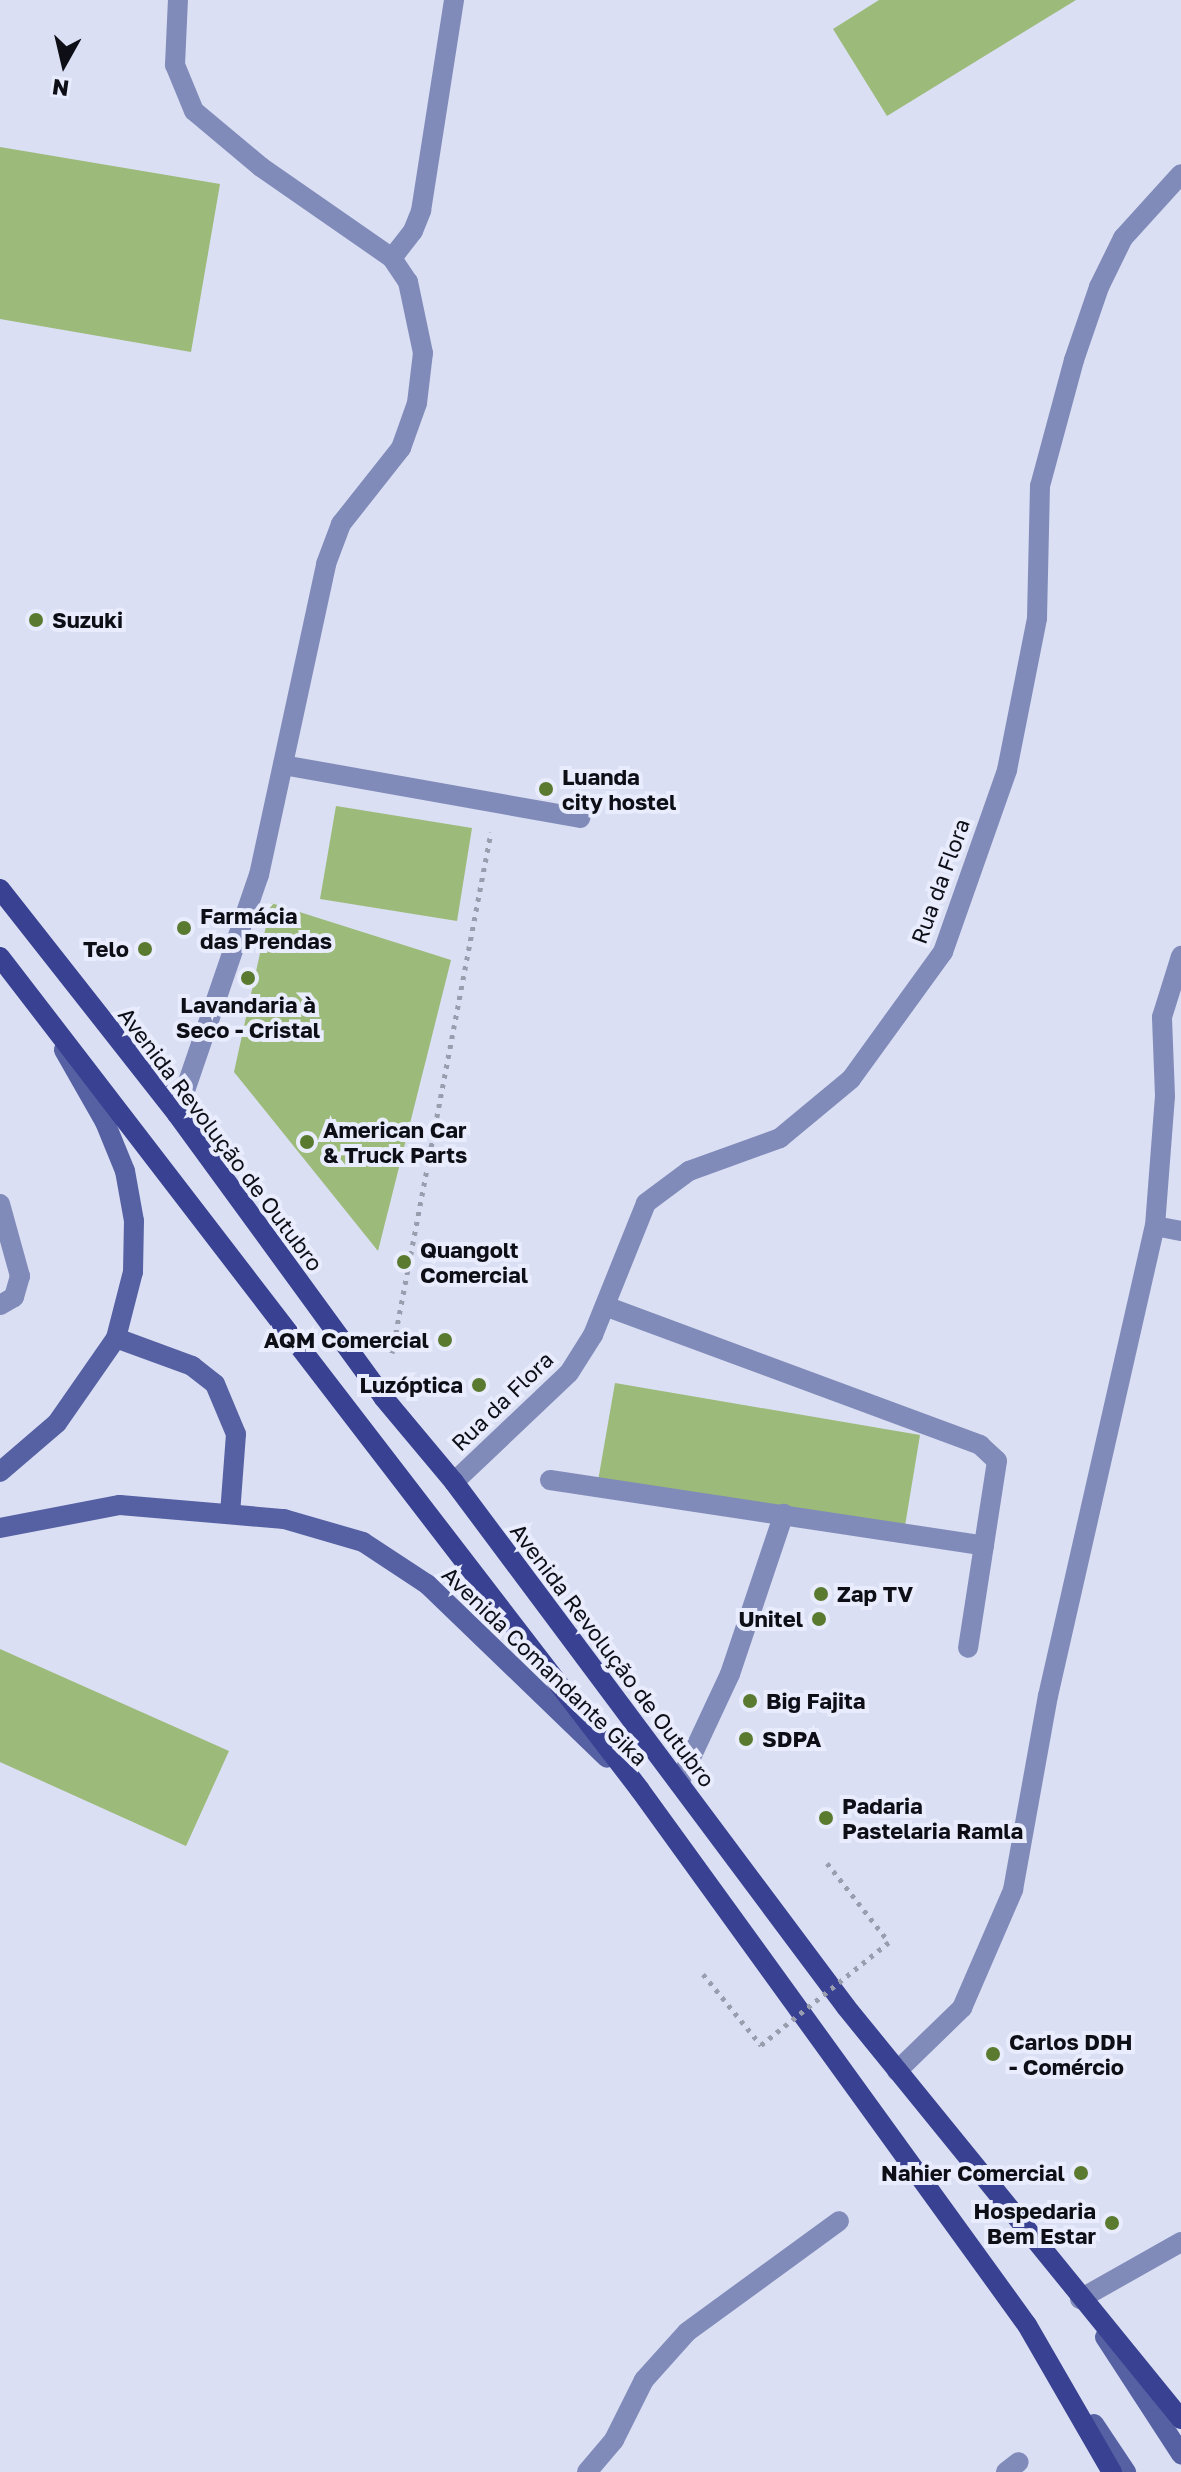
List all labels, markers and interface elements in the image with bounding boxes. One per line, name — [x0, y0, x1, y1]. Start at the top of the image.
north arrow — [24, 24, 104, 104]
text: N — [50, 74, 71, 103]
place label: Suzuki — [52, 607, 123, 633]
marker: Suzuki — [27, 611, 45, 629]
place label: Luanda city hostel — [562, 763, 676, 814]
marker: Luanda city hostel — [537, 780, 555, 798]
street label: Rua da Flora — [905, 815, 975, 947]
place label: Farmácia das Prendas — [200, 902, 332, 954]
marker: Farmácia das Prendas — [175, 919, 193, 937]
place label: Telo — [83, 936, 129, 962]
marker: Telo — [136, 940, 154, 958]
marker: Lavandaria à Seco - Cristal — [239, 969, 257, 987]
place label: Lavandaria à Seco - Cristal — [176, 991, 320, 1042]
street label: Avenida Revolução de Outubro — [113, 1002, 329, 1276]
place label: American Car & Truck Parts — [323, 1116, 467, 1168]
marker: American Car & Truck Parts — [298, 1133, 316, 1151]
place label: Quangolt Comercial — [420, 1236, 528, 1288]
marker: Quangolt Comercial — [395, 1253, 413, 1271]
place label: AQM Comercial — [264, 1327, 429, 1353]
marker: AQM Comercial — [436, 1331, 454, 1349]
street label: Rua da Flora — [446, 1346, 558, 1456]
place label: Luzóptica — [360, 1372, 463, 1398]
marker: Luzóptica — [470, 1376, 488, 1394]
street label: Avenida Revolução de Outubro — [505, 1518, 721, 1792]
street label: Avenida Comandante Gika — [437, 1561, 653, 1771]
place label: Zap TV — [837, 1581, 913, 1607]
marker: Zap TV — [812, 1585, 830, 1603]
place label: Unitel — [738, 1606, 803, 1632]
marker: Unitel — [810, 1610, 828, 1628]
place label: Big Fajita — [766, 1688, 866, 1714]
marker: Big Fajita — [741, 1692, 759, 1710]
place label: SDPA — [762, 1726, 821, 1752]
marker: SDPA — [737, 1730, 755, 1748]
place label: Padaria Pastelaria Ramla — [842, 1792, 1023, 1844]
marker: Padaria Pastelaria Ramla — [817, 1809, 835, 1827]
place label: Carlos DDH - Comércio — [1009, 2028, 1132, 2080]
marker: Carlos DDH - Comércio — [984, 2045, 1002, 2063]
place label: Nahier Comercial — [881, 2160, 1065, 2186]
marker: Nahier Comercial — [1072, 2164, 1090, 2182]
place label: Hospedaria Bem Estar — [974, 2197, 1096, 2248]
marker: Hospedaria Bem Estar — [1103, 2214, 1121, 2232]

